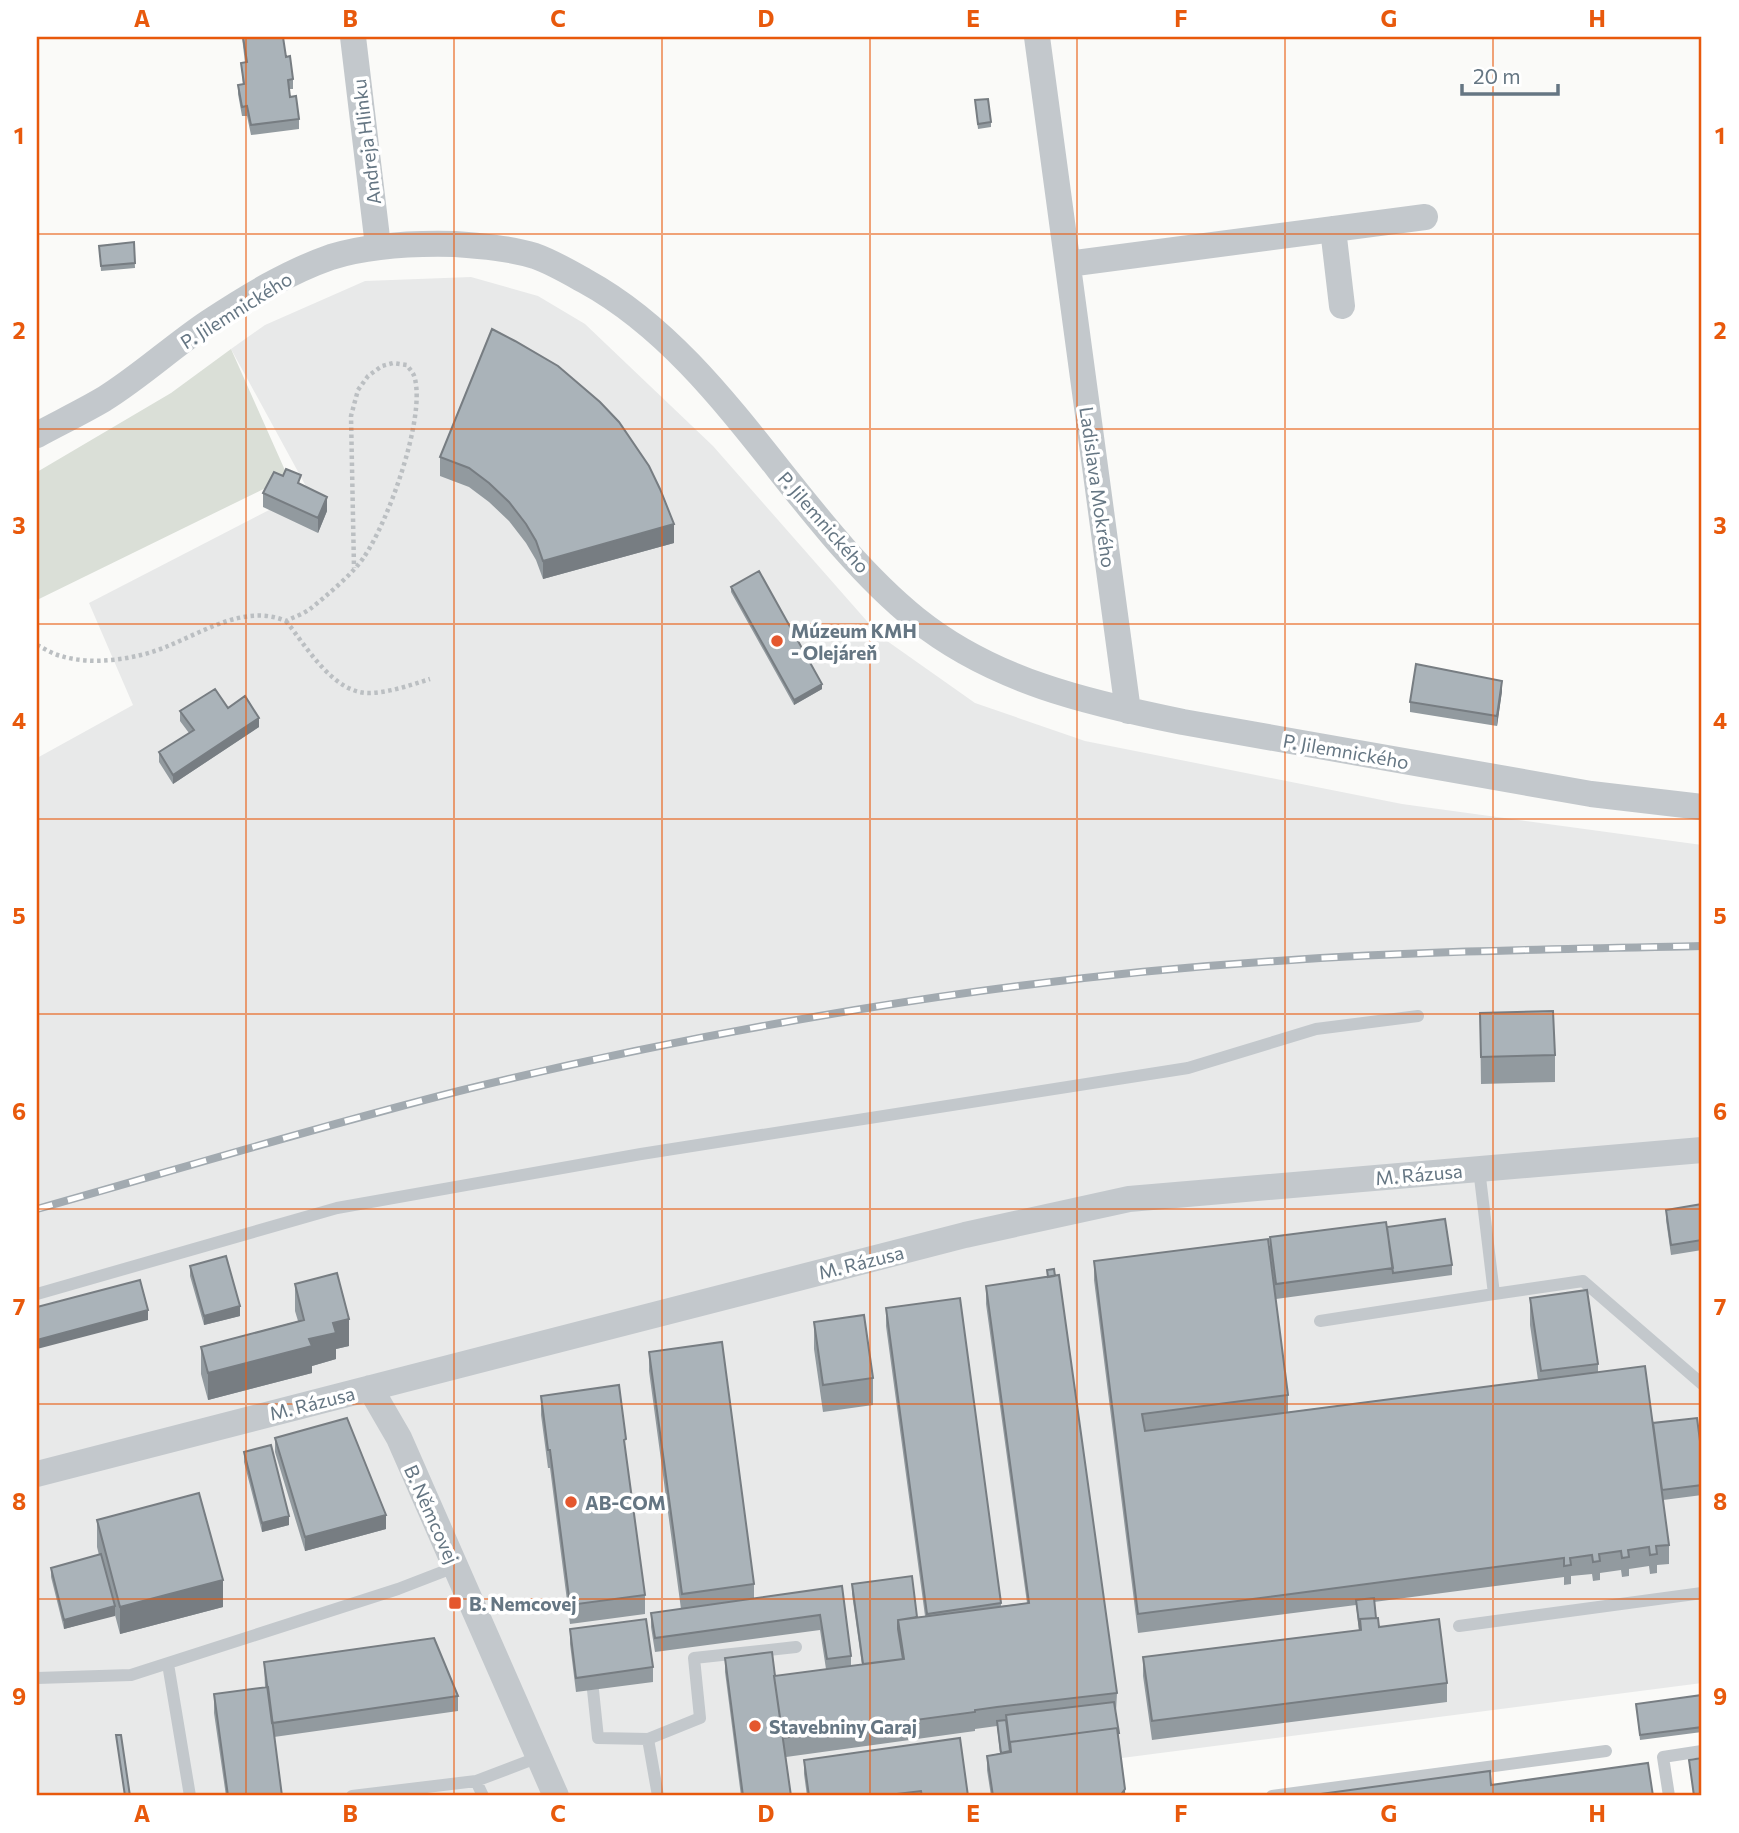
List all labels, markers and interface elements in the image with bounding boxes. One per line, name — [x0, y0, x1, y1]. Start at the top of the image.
text: A — [134, 4, 151, 32]
text: B — [342, 4, 358, 32]
text: C — [550, 4, 566, 32]
text: D — [758, 4, 775, 32]
text: E — [966, 4, 980, 32]
text: F — [1174, 4, 1188, 32]
text: G — [1381, 4, 1397, 32]
text: H — [1588, 4, 1606, 32]
scale bar — [1462, 52, 1559, 96]
text: 20 m — [1473, 63, 1521, 88]
street label: Andreja Hlinku — [347, 78, 385, 206]
text: 1 — [14, 121, 24, 149]
text: 1 — [1715, 121, 1725, 149]
street label: P. Jilemnického — [176, 267, 296, 353]
text: 2 — [12, 316, 26, 344]
text: 2 — [1713, 316, 1727, 344]
street label: Ladislava Mokrého — [1075, 405, 1121, 569]
street label: P. Jilemnického — [774, 466, 874, 578]
text: 3 — [12, 511, 26, 539]
text: 3 — [1713, 511, 1727, 539]
place label: Múzeum KMH - Olejáreň — [791, 619, 917, 664]
marker: Múzeum KMH - Olejáreň — [769, 633, 785, 649]
text: 4 — [12, 706, 26, 734]
text: 4 — [1713, 706, 1727, 734]
street label: P. Jilemnického — [1281, 729, 1411, 773]
text: 5 — [12, 901, 26, 929]
text: 5 — [1713, 901, 1727, 929]
text: 6 — [12, 1097, 26, 1125]
text: 6 — [1713, 1097, 1727, 1125]
street label: M. Rázusa — [1374, 1159, 1464, 1189]
street label: M. Rázusa — [816, 1240, 906, 1284]
text: 7 — [13, 1292, 25, 1320]
text: 7 — [1714, 1292, 1726, 1320]
street label: M. Rázusa — [267, 1381, 357, 1425]
street label: B. Němcovej — [400, 1461, 464, 1567]
text: 8 — [12, 1487, 26, 1515]
text: 8 — [1713, 1487, 1727, 1515]
place label: AB-COM — [585, 1491, 666, 1514]
marker: AB-COM — [563, 1494, 579, 1510]
place label: B. Nemcovej — [469, 1592, 576, 1615]
marker: B. Nemcovej — [447, 1595, 463, 1611]
text: 9 — [12, 1682, 26, 1710]
text: 9 — [1713, 1682, 1727, 1710]
place label: Stavebniny Garaj — [769, 1715, 917, 1738]
marker: Stavebniny Garaj — [747, 1718, 763, 1734]
text: A — [134, 1799, 151, 1827]
text: B — [342, 1799, 358, 1827]
text: C — [550, 1799, 566, 1827]
text: D — [758, 1799, 775, 1827]
text: E — [966, 1799, 980, 1827]
text: F — [1174, 1799, 1188, 1827]
text: G — [1381, 1799, 1397, 1827]
text: H — [1588, 1799, 1606, 1827]

